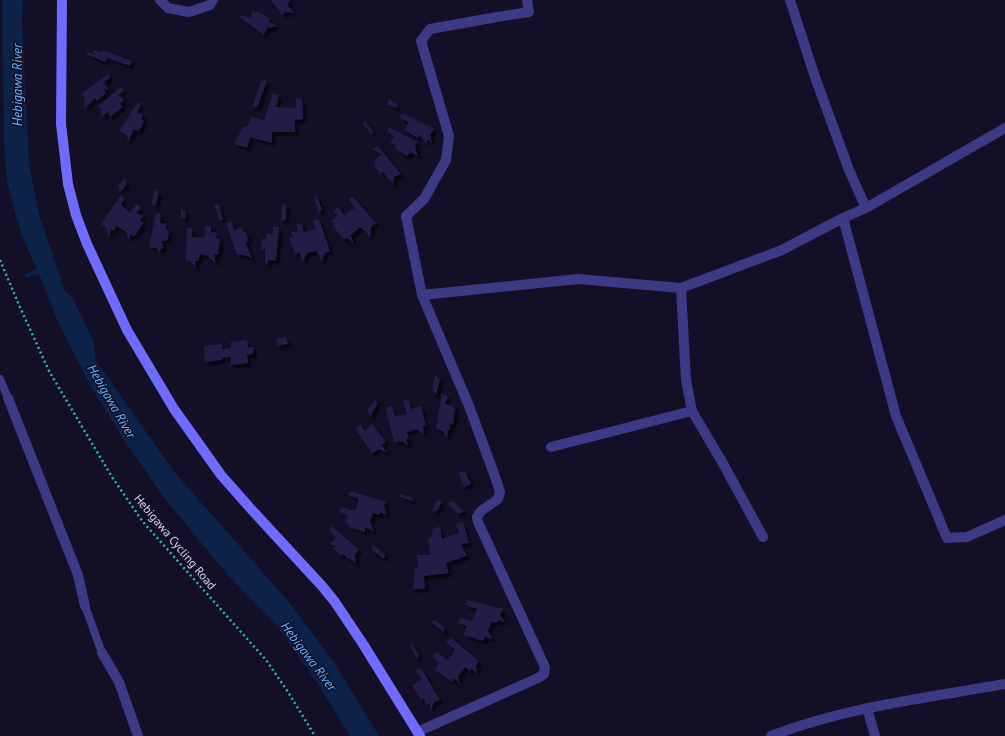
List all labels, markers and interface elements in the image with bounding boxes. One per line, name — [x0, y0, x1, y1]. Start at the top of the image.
water label: Hebigawa River — [9, 43, 26, 126]
water label: Hebigawa River — [84, 361, 140, 442]
street label: Hebigawa Cycling Road — [131, 491, 220, 592]
water label: Hebigawa River — [277, 618, 341, 695]

